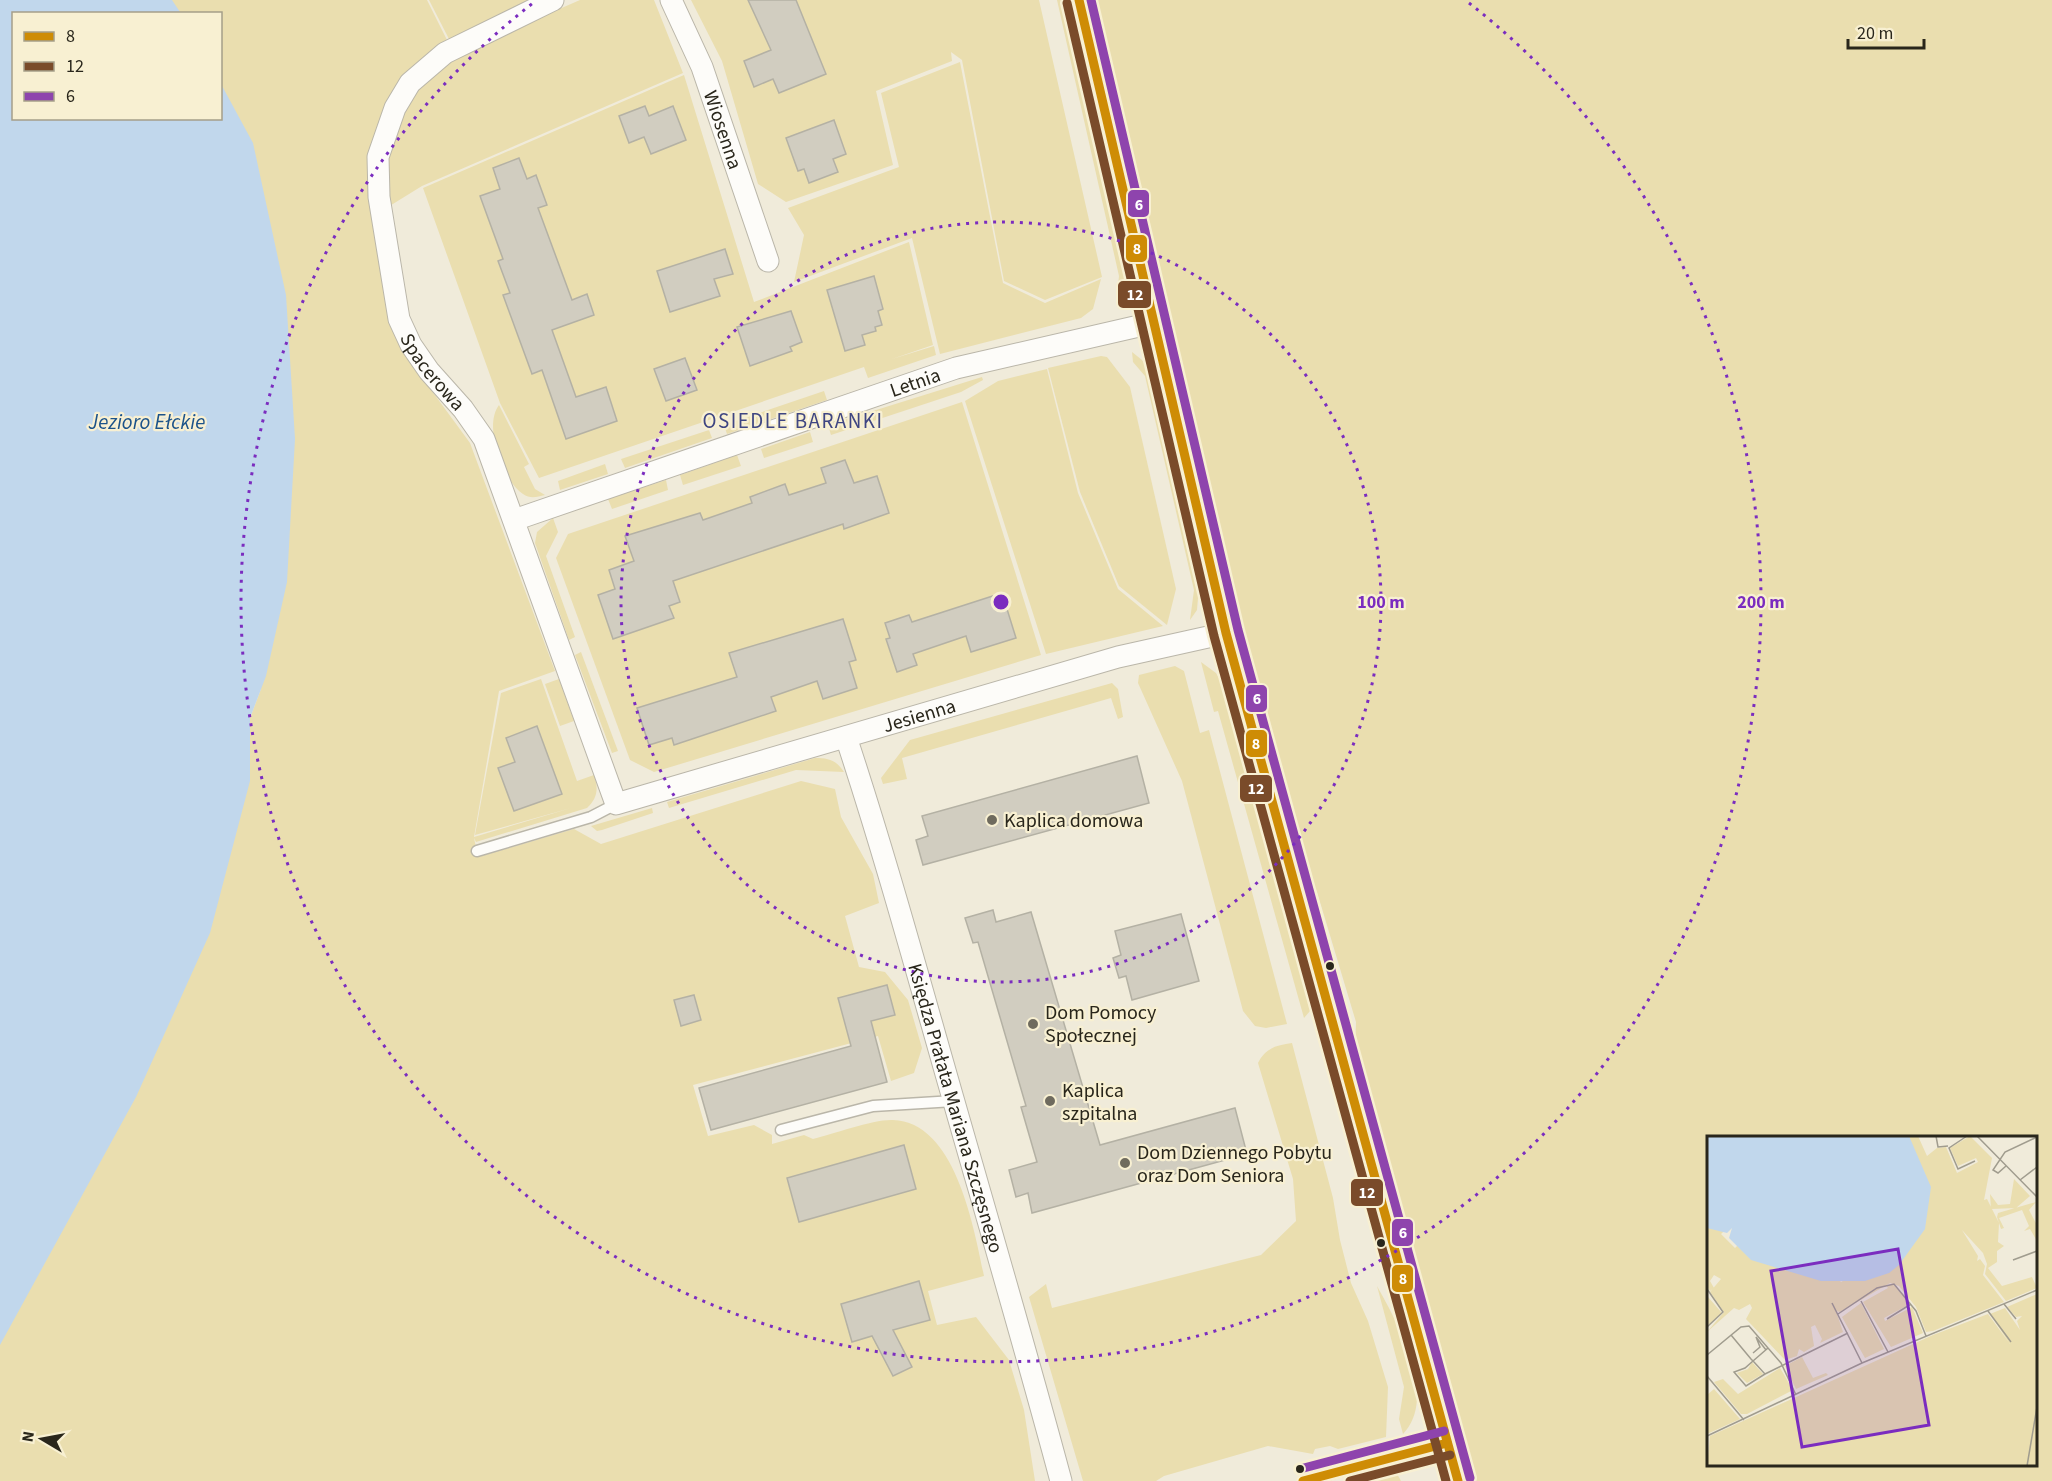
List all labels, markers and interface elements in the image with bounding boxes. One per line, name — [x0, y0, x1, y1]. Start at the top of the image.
legend — [12, 12, 222, 120]
scale bar — [1848, 12, 1924, 50]
text: 20 m — [1857, 21, 1893, 46]
text: 8 — [66, 24, 75, 49]
text: 12 — [66, 54, 84, 79]
text: 6 — [66, 84, 75, 109]
street label: Wiosenna — [696, 87, 749, 173]
line badge: 6 — [1127, 189, 1150, 218]
text: 6 — [1135, 194, 1143, 216]
line badge: 8 — [1125, 234, 1148, 263]
text: 8 — [1133, 238, 1141, 260]
line badge: 12 — [1117, 280, 1152, 309]
text: 12 — [1127, 284, 1143, 306]
street label: Spacerowa — [392, 329, 471, 417]
street label: Letnia — [886, 361, 944, 405]
district label: OSIEDLE BARANKI — [703, 406, 883, 436]
water label: Jezioro Ełckie — [88, 407, 205, 437]
text: 100 m — [1357, 590, 1405, 615]
text: 200 m — [1737, 590, 1785, 615]
centre of rings — [991, 592, 1011, 612]
line badge: 6 — [1245, 684, 1268, 713]
text: 6 — [1253, 688, 1261, 710]
street label: Jesienna — [880, 692, 959, 740]
line badge: 8 — [1245, 729, 1268, 758]
text: 8 — [1252, 733, 1260, 755]
line badge: 12 — [1239, 774, 1273, 803]
text: 12 — [1248, 778, 1264, 800]
place label: Kaplica domowa — [1004, 807, 1143, 835]
marker: Kaplica domowa — [985, 813, 999, 827]
street label: Księdza Prałata Mariana Szczęsnego — [900, 960, 1010, 1256]
unlabelled marker — [1324, 960, 1336, 972]
place label: Dom Pomocy Społecznej — [1045, 999, 1157, 1050]
marker: Dom Pomocy Społecznej — [1026, 1017, 1040, 1031]
place label: Kaplica szpitalna — [1062, 1077, 1137, 1128]
marker: Kaplica szpitalna — [1043, 1094, 1057, 1108]
inset map — [1707, 1136, 2037, 1466]
place label: Dom Dziennego Pobytu oraz Dom Seniora — [1137, 1139, 1332, 1190]
marker: Dom Dziennego Pobytu oraz Dom Seniora — [1118, 1156, 1132, 1170]
line badge: 12 — [1350, 1178, 1384, 1207]
text: 12 — [1359, 1182, 1375, 1204]
line badge: 6 — [1391, 1218, 1414, 1247]
text: 6 — [1399, 1222, 1407, 1244]
unlabelled marker — [1375, 1237, 1387, 1249]
line badge: 8 — [1391, 1264, 1414, 1293]
text: 8 — [1399, 1268, 1407, 1290]
north arrow — [12, 1409, 72, 1469]
text: N — [16, 1429, 40, 1444]
unlabelled marker — [1294, 1463, 1306, 1475]

